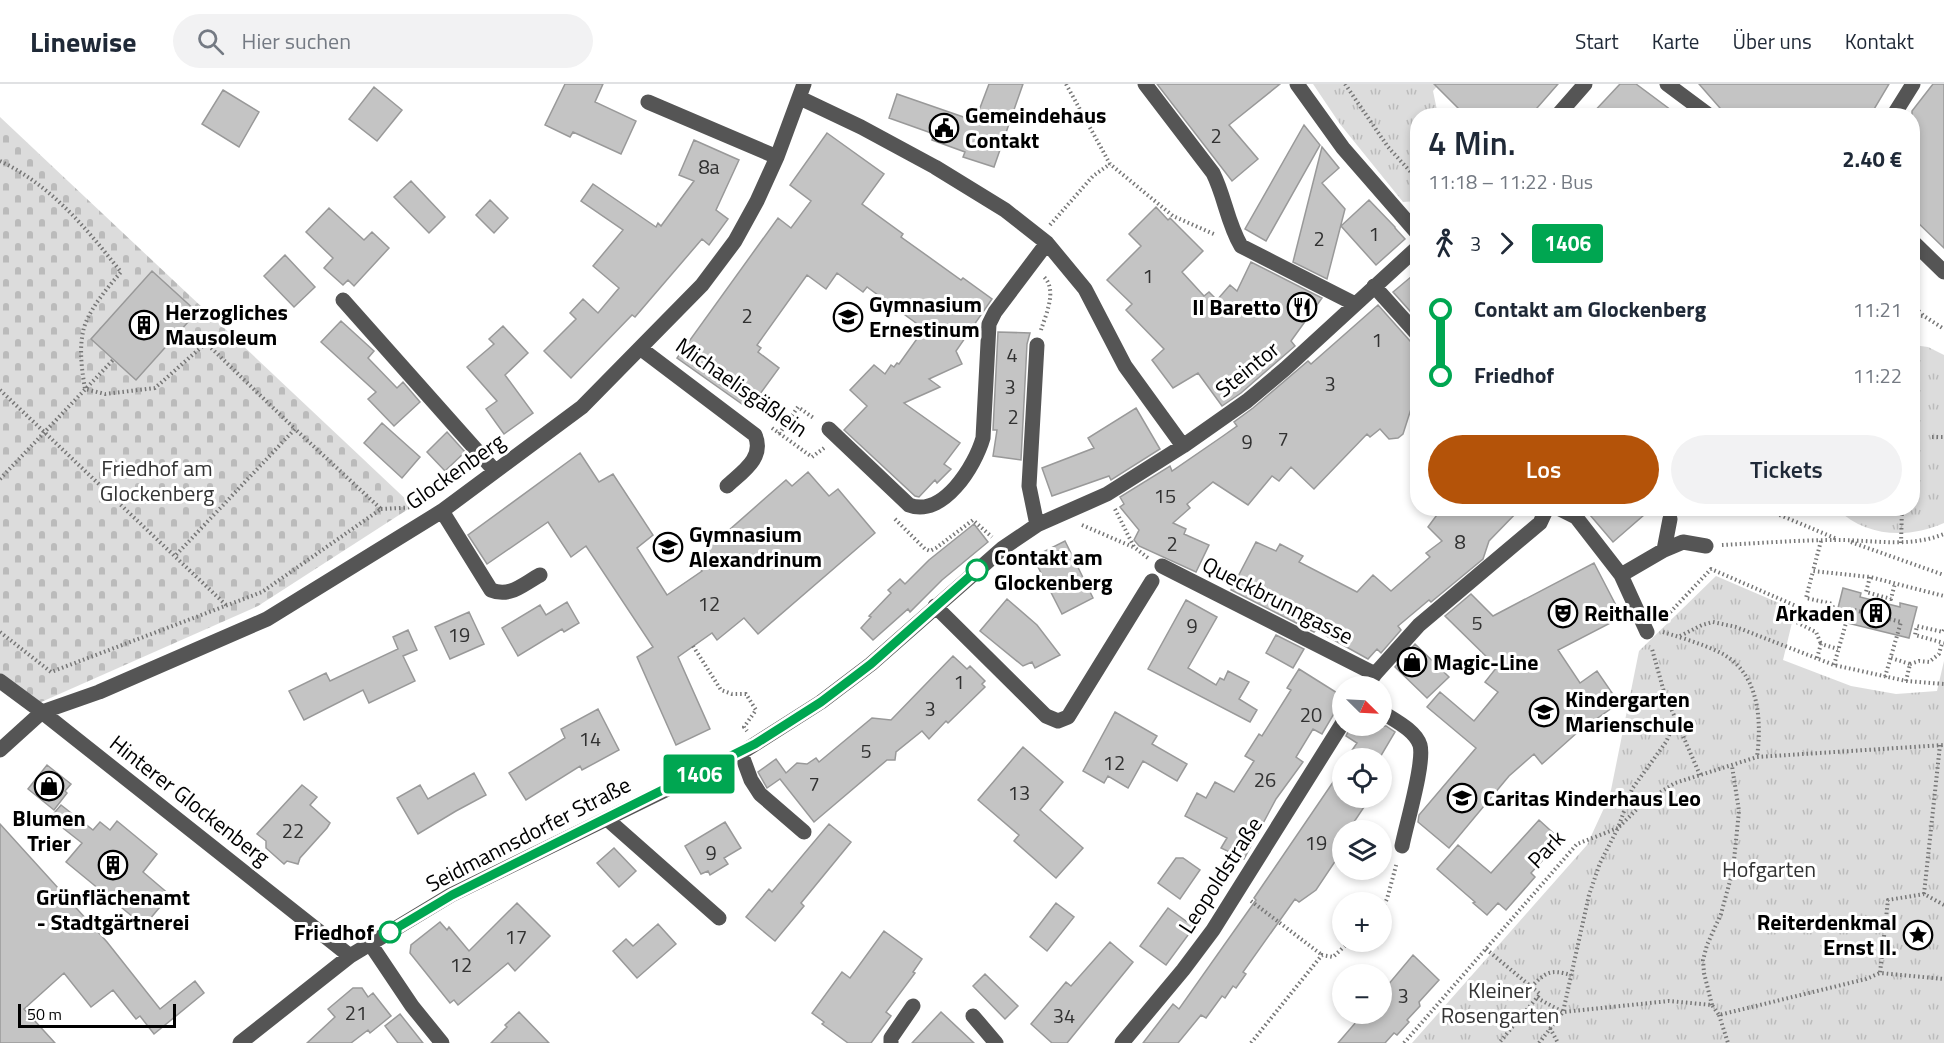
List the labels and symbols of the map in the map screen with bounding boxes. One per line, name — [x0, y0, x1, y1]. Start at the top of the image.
place label: Gemeindehaus Contakt — [965, 98, 1106, 157]
public building icon: Gemeindehaus Contakt — [928, 112, 960, 144]
house number: 2 — [1210, 120, 1222, 151]
house number: 8a — [698, 151, 720, 182]
house number: 1 — [1368, 218, 1380, 249]
house number: 2 — [1313, 223, 1325, 254]
house number: 1 — [1142, 260, 1154, 291]
place label: Gymnasium Ernestinum — [869, 287, 982, 346]
place label: Il Baretto — [1192, 290, 1281, 324]
restaurant icon: Il Baretto — [1286, 291, 1318, 323]
place label: Herzogliches Mausoleum — [165, 295, 288, 354]
house number: 2 — [741, 300, 753, 331]
school or university icon: Gymnasium Ernestinum — [832, 301, 864, 333]
building icon: Herzogliches Mausoleum — [128, 309, 160, 341]
house number: 1 — [1371, 324, 1383, 355]
street label: Michaelisgäßlein — [669, 329, 815, 445]
street label: Steintor — [1208, 332, 1287, 406]
house number: 4 — [1006, 339, 1018, 370]
house number: 3 — [1324, 368, 1336, 399]
house number: 3 — [1004, 371, 1016, 402]
house number: 2 — [1007, 401, 1019, 432]
house number: 7 — [1277, 423, 1289, 454]
street label: Glockenberg — [398, 424, 512, 518]
house number: 9 — [1241, 426, 1253, 457]
park label: Friedhof am Glockenberg — [100, 451, 214, 510]
house number: 15 — [1154, 480, 1176, 511]
place label: Gymnasium Alexandrinum — [689, 517, 822, 576]
house number: 8 — [1454, 526, 1466, 557]
house number: 2 — [1166, 528, 1178, 559]
school or university icon: Gymnasium Alexandrinum — [652, 531, 684, 563]
place label: Contakt am Glockenberg — [994, 540, 1113, 599]
street label: Queckbrunngasse — [1196, 547, 1360, 653]
marker: Contakt am Glockenberg — [966, 559, 988, 581]
house number: 12 — [698, 588, 720, 619]
place label: Reithalle — [1584, 596, 1669, 630]
place label: Arkaden — [1776, 596, 1855, 630]
theatre icon: Reithalle — [1547, 597, 1579, 629]
building icon: Arkaden — [1860, 597, 1892, 629]
house number: 5 — [1471, 607, 1483, 638]
house number: 9 — [1186, 610, 1198, 641]
house number: 19 — [448, 619, 470, 650]
place label: Magic-Line — [1433, 645, 1538, 679]
shop icon: Magic-Line — [1396, 646, 1428, 678]
house number: 1 — [953, 666, 965, 697]
north arrow — [1332, 676, 1392, 736]
place label: Kindergarten Marienschule — [1565, 682, 1694, 741]
house number: 3 — [924, 693, 936, 724]
school or university icon: Kindergarten Marienschule — [1528, 696, 1560, 728]
house number: 20 — [1300, 699, 1322, 730]
house number: 14 — [579, 723, 601, 754]
street label: Hinterer Glockenberg — [102, 726, 278, 874]
house number: 5 — [860, 735, 872, 766]
house number: 12 — [1103, 747, 1125, 778]
line badge: 1406 — [657, 754, 741, 794]
house number: 26 — [1254, 764, 1276, 795]
street label: Seidmannsdorfer Straße — [420, 768, 636, 900]
house number: 7 — [808, 768, 820, 799]
shop icon: Blumen Trier — [33, 770, 65, 802]
house number: 13 — [1008, 777, 1030, 808]
place label: Caritas Kinderhaus Leo — [1483, 781, 1701, 815]
school or university icon: Caritas Kinderhaus Leo — [1446, 782, 1478, 814]
place label: Blumen Trier — [12, 801, 86, 860]
street label: Leopoldstraße — [1169, 810, 1271, 940]
house number: 22 — [282, 815, 304, 846]
street label: Park — [1519, 822, 1573, 876]
house number: 19 — [1305, 827, 1327, 858]
house number: 9 — [705, 837, 717, 868]
building icon: Grünflächenamt - Stadtgärtnerei — [97, 849, 129, 881]
park label: Hofgarten — [1722, 852, 1816, 886]
place label: Grünflächenamt - Stadtgärtnerei — [36, 880, 190, 939]
place label: Reiterdenkmal Ernst II. — [1757, 905, 1897, 964]
place label: Friedhof — [294, 915, 374, 949]
place icon: Reiterdenkmal Ernst II. — [1902, 919, 1934, 951]
marker: Friedhof — [379, 921, 401, 943]
house number: 17 — [505, 921, 527, 952]
house number: 12 — [450, 949, 472, 980]
park label: Kleiner Rosengarten — [1441, 973, 1559, 1032]
house number: 3 — [1397, 980, 1409, 1011]
house number: 21 — [345, 997, 367, 1028]
house number: 34 — [1053, 1000, 1075, 1031]
scale bar — [18, 1001, 176, 1028]

